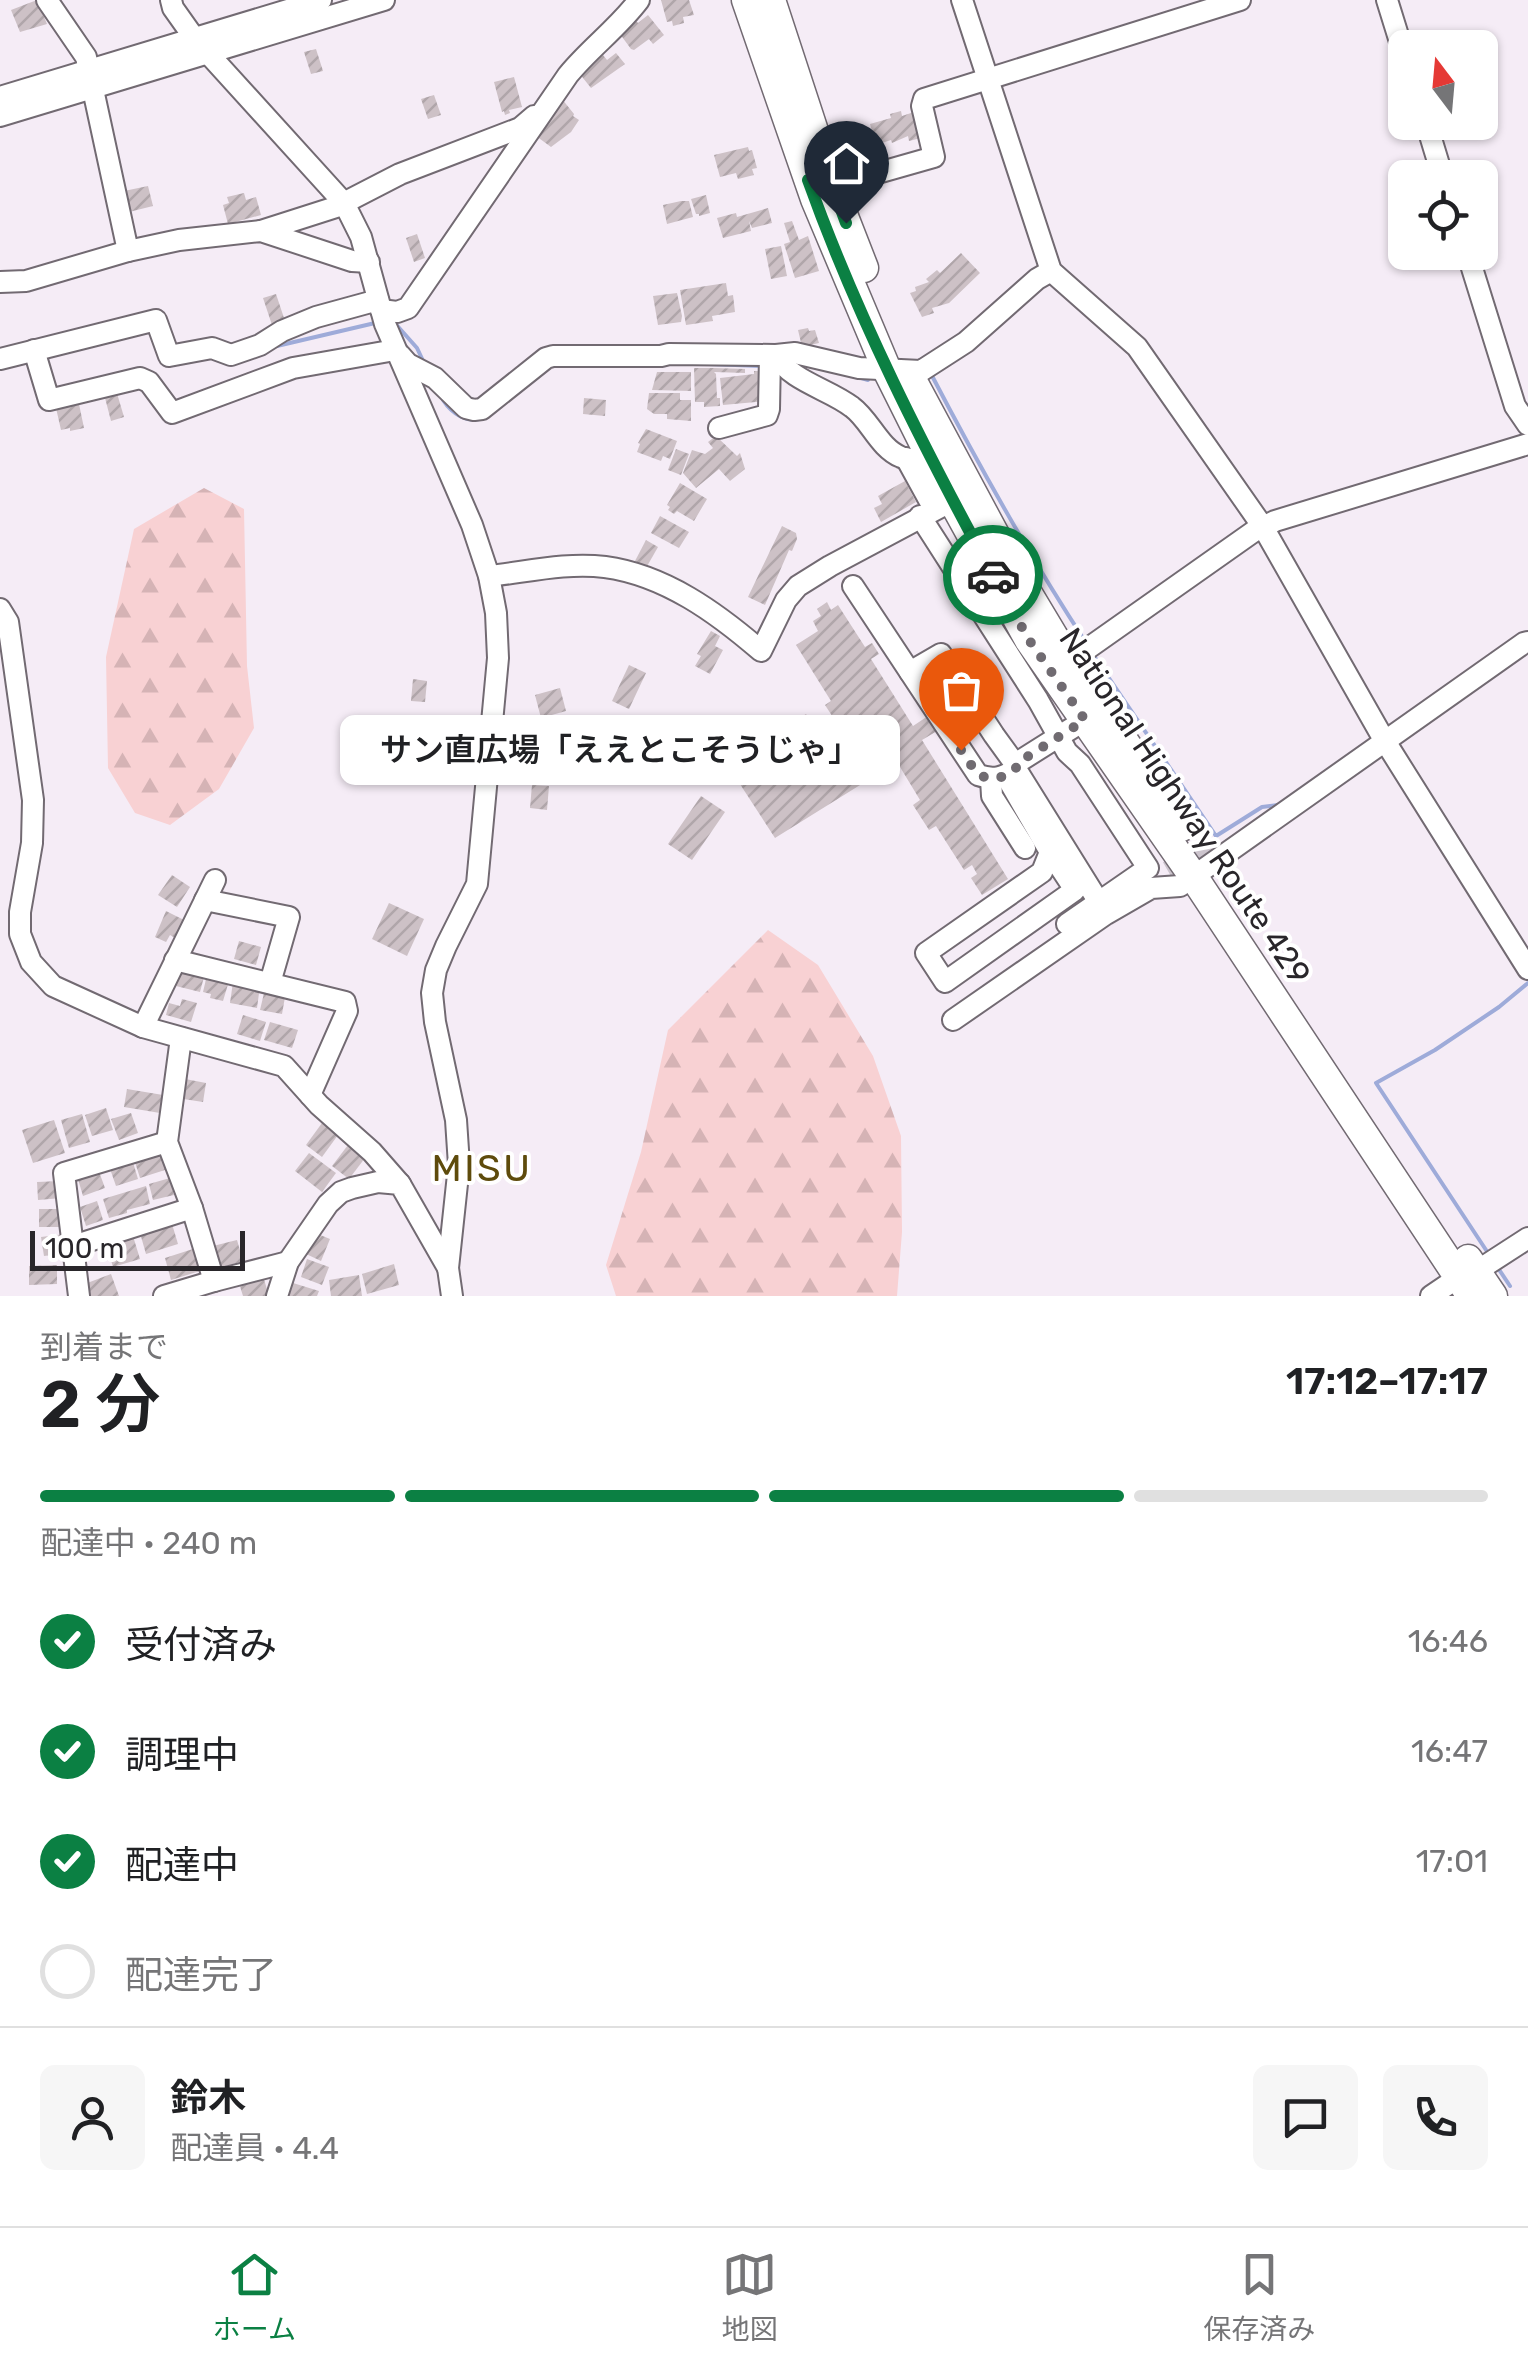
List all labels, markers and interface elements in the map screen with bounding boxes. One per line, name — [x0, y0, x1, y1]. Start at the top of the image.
north arrow — [1388, 30, 1498, 140]
map controls — [1388, 30, 1498, 270]
pin — [804, 121, 889, 224]
icon: home — [819, 136, 874, 191]
button: locate — [1388, 160, 1498, 270]
courier — [943, 525, 1043, 625]
icon: car — [966, 548, 1021, 603]
street label: National Highway Route 429 — [1051, 621, 1319, 991]
pin — [919, 648, 1004, 751]
icon: bag — [934, 663, 989, 718]
callout: サン直広場「ええとこそうじゃ」 — [341, 715, 901, 785]
text: サン直広場「ええとこそうじゃ」 — [380, 731, 860, 769]
district label: MISU — [432, 1145, 532, 1191]
scale bar — [30, 1226, 245, 1270]
text: 100 m — [45, 1232, 124, 1265]
text: 到着まで — [40, 1328, 168, 1366]
text: 17:12–17:17 — [1286, 1358, 1488, 1404]
text: 2 分 — [40, 1366, 161, 1443]
text: 配達中 · 240 m — [40, 1524, 257, 1562]
icon: check — [40, 1614, 95, 1669]
text: 受付済み — [125, 1622, 277, 1668]
text: 16:46 — [1408, 1622, 1488, 1660]
icon: check — [40, 1724, 95, 1779]
text: 調理中 — [125, 1732, 239, 1778]
text: 16:47 — [1411, 1732, 1488, 1770]
icon: check — [40, 1834, 95, 1889]
text: 配達中 — [125, 1842, 239, 1888]
text: 17:01 — [1416, 1842, 1488, 1880]
text: 配達完了 — [125, 1952, 277, 1998]
button: person — [40, 2065, 145, 2170]
button: chat — [1253, 2065, 1358, 2170]
button: phone — [1383, 2065, 1488, 2170]
text: 鈴木 — [170, 2075, 246, 2121]
text: 配達員 · 4.4 — [170, 2129, 339, 2167]
tab: ホーム — [213, 2247, 296, 2347]
tab: 地図 — [722, 2247, 778, 2347]
tab: 保存済み — [1203, 2247, 1315, 2347]

